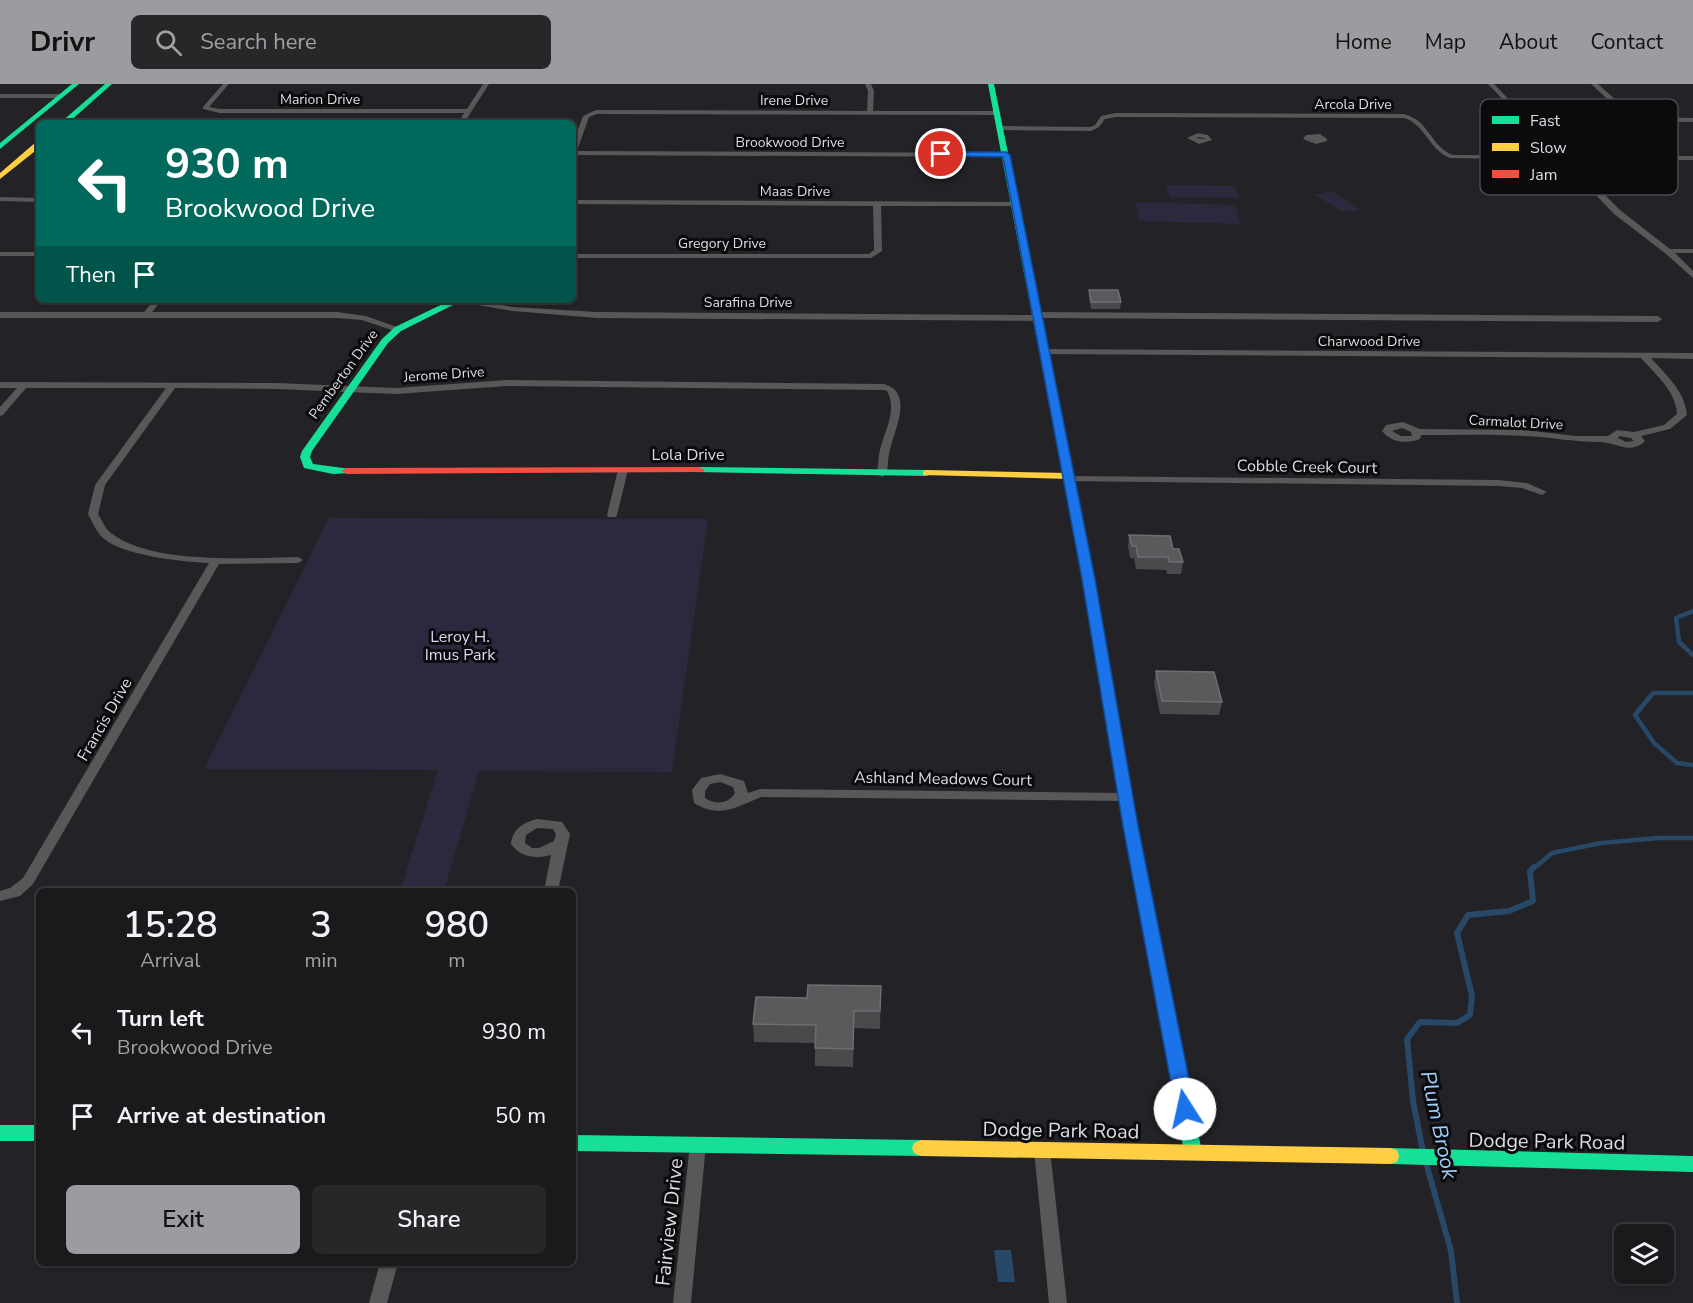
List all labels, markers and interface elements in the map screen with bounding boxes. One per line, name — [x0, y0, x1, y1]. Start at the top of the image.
search box — [131, 15, 551, 69]
text: Drivr — [30, 23, 95, 61]
icon: search — [152, 26, 185, 59]
text: Search here — [200, 27, 317, 57]
text: Home — [1335, 28, 1392, 56]
text: Map — [1425, 28, 1466, 56]
text: About — [1499, 28, 1557, 56]
text: Contact — [1590, 28, 1663, 56]
street label: Marion Drive — [280, 90, 360, 109]
street label: Irene Drive — [760, 91, 828, 110]
street label: Arcola Drive — [1314, 95, 1392, 114]
legend — [1480, 99, 1678, 195]
text: Fast — [1530, 110, 1561, 132]
pin — [915, 128, 966, 179]
street label: Brookwood Drive — [736, 133, 844, 152]
text: 930 m — [165, 136, 289, 193]
icon: arrive — [924, 137, 957, 170]
text: Slow — [1530, 137, 1567, 159]
icon: left — [66, 144, 144, 222]
text: Jam — [1529, 164, 1557, 186]
street label: Maas Drive — [760, 182, 830, 201]
text: Brookwood Drive — [165, 190, 375, 227]
street label: Gregory Drive — [678, 234, 766, 253]
icon: arrive — [128, 258, 161, 291]
text: Then — [66, 260, 116, 290]
street label: Sarafina Drive — [704, 293, 792, 312]
street label: Pemberton Drive — [304, 326, 382, 423]
street label: Charwood Drive — [1318, 332, 1420, 351]
street label: Jerome Drive — [402, 362, 485, 387]
street label: Carmalot Drive — [1468, 411, 1564, 434]
street label: Lola Drive — [652, 444, 724, 466]
street label: Cobble Creek Court — [1237, 455, 1378, 479]
park label: Leroy H. Imus Park — [425, 626, 496, 666]
street label: Francis Drive — [72, 674, 138, 765]
street label: Ashland Meadows Court — [854, 766, 1032, 792]
text: 15:28 — [123, 901, 218, 950]
text: 3 — [310, 901, 332, 950]
text: 980 — [424, 901, 489, 950]
text: Arrival — [140, 947, 200, 974]
text: min — [305, 947, 338, 974]
text: m — [448, 947, 465, 974]
text: Turn left — [117, 1004, 204, 1034]
icon: left — [66, 1016, 99, 1049]
text: 930 m — [482, 1017, 546, 1047]
text: Brookwood Drive — [117, 1034, 273, 1061]
water label: Plum Brook — [1414, 1068, 1464, 1182]
position arrow — [1153, 1077, 1217, 1141]
icon: arrive — [66, 1100, 99, 1133]
text: Arrive at destination — [117, 1101, 326, 1131]
text: 50 m — [495, 1101, 546, 1131]
street label: Dodge Park Road — [982, 1116, 1140, 1145]
street label: Dodge Park Road — [1468, 1127, 1626, 1156]
street label: Fairview Drive — [649, 1157, 690, 1287]
button: Exit — [66, 1185, 300, 1254]
button: Share — [312, 1185, 546, 1254]
map controls — [1614, 1224, 1674, 1284]
button: layers — [1614, 1224, 1674, 1284]

